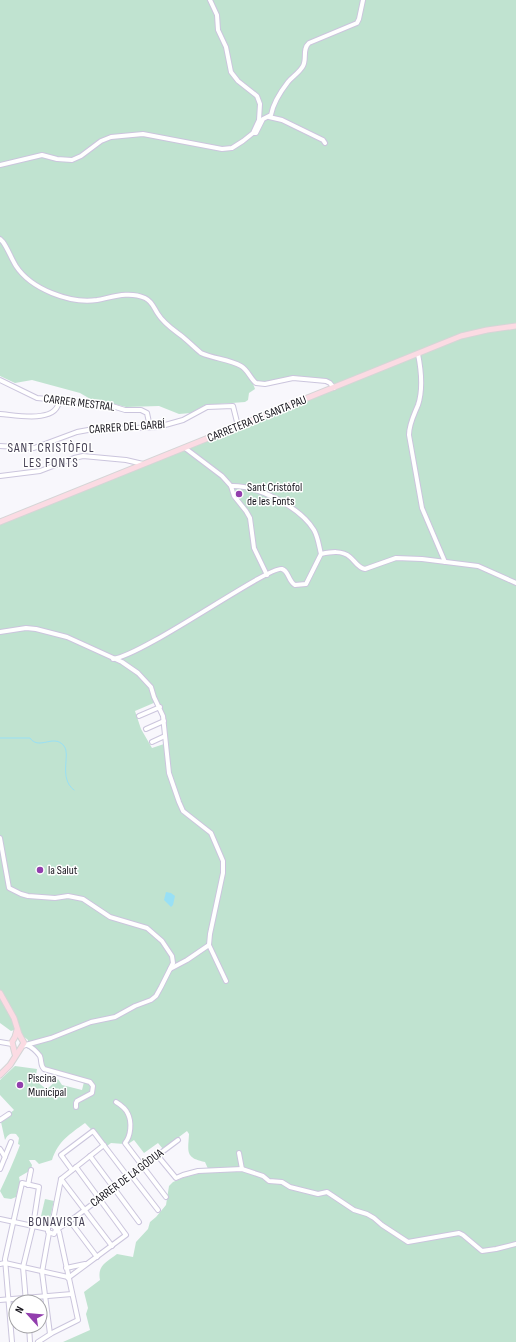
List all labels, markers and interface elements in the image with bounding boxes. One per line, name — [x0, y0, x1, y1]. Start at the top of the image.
street label: CARRER MESTRAL — [43, 391, 116, 415]
street label: CARRETERA DE SANTA PAU — [205, 392, 309, 446]
street label: CARRER DEL GARBÍ — [89, 417, 166, 437]
district label: SANT CRISTÒFOL LES FONTS — [7, 440, 95, 471]
place label: Sant Cristòfol de les Fonts — [247, 480, 302, 509]
marker: Sant Cristòfol de les Fonts — [234, 489, 244, 499]
place label: la Salut — [48, 863, 78, 878]
marker: la Salut — [35, 865, 45, 875]
place label: Piscina Municipal — [28, 1071, 66, 1100]
marker: Piscina Municipal — [15, 1080, 25, 1090]
street label: CARRER DE LA GÓDUA — [87, 1145, 167, 1210]
district label: BONAVISTA — [28, 1214, 86, 1230]
north arrow — [8, 1294, 48, 1334]
text: N — [12, 1304, 27, 1315]

